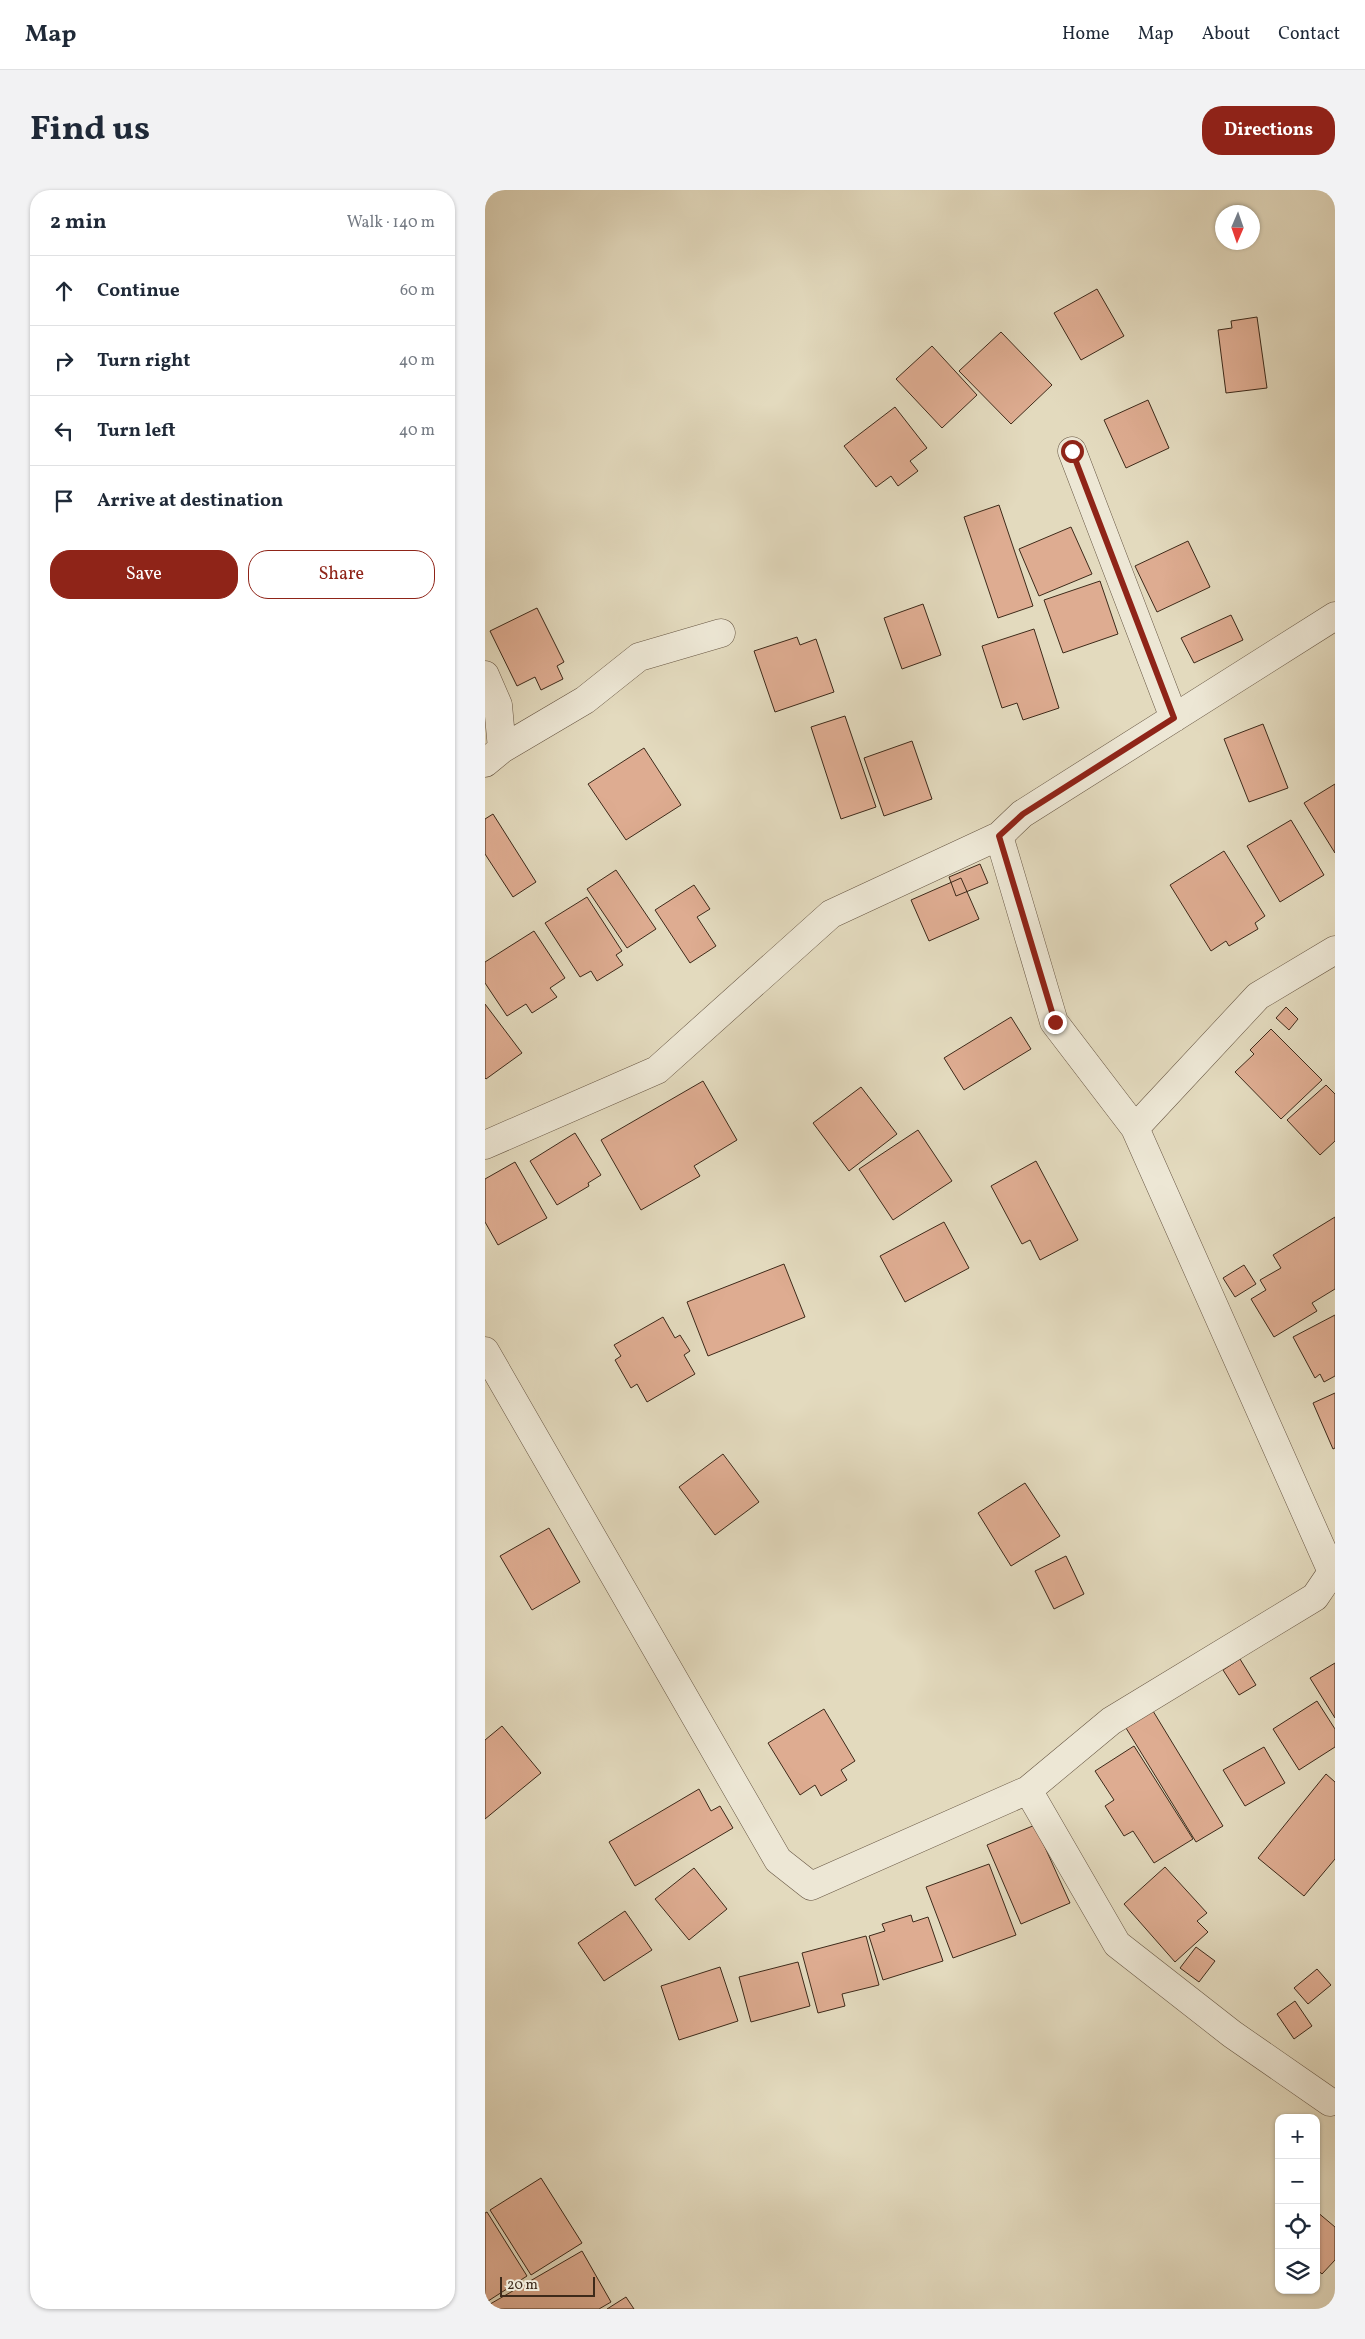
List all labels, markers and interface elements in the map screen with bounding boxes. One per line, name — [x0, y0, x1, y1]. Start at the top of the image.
text: Map — [25, 18, 76, 52]
text: Home — [1062, 22, 1110, 47]
text: Map — [1138, 22, 1174, 47]
text: About — [1202, 22, 1250, 47]
text: Contact — [1278, 22, 1340, 47]
text: Find us — [30, 106, 150, 154]
button: Directions — [1202, 106, 1335, 155]
north arrow — [1215, 205, 1260, 250]
text: 2 min — [50, 208, 107, 237]
text: Walk · 140 m — [347, 212, 435, 234]
icon: ahead — [50, 277, 78, 305]
text: Continue — [97, 278, 180, 304]
text: 60 m — [400, 280, 435, 302]
icon: right — [50, 347, 78, 375]
text: Turn right — [97, 348, 190, 374]
text: 40 m — [399, 350, 435, 372]
icon: left — [50, 417, 78, 445]
text: Turn left — [97, 418, 176, 444]
text: 40 m — [399, 420, 435, 442]
route start — [1061, 440, 1084, 463]
icon: arrive — [50, 487, 78, 515]
text: Arrive at destination — [97, 488, 283, 514]
button: Save — [50, 550, 238, 599]
button: Share — [248, 550, 435, 599]
route end — [1044, 1011, 1067, 1034]
map controls — [1275, 2114, 1320, 2294]
button: + — [1275, 2114, 1320, 2159]
button: − — [1275, 2159, 1320, 2204]
button: locate — [1275, 2204, 1320, 2249]
button: layers — [1275, 2249, 1320, 2294]
scale bar — [500, 2274, 595, 2297]
text: 20 m — [507, 2276, 538, 2295]

